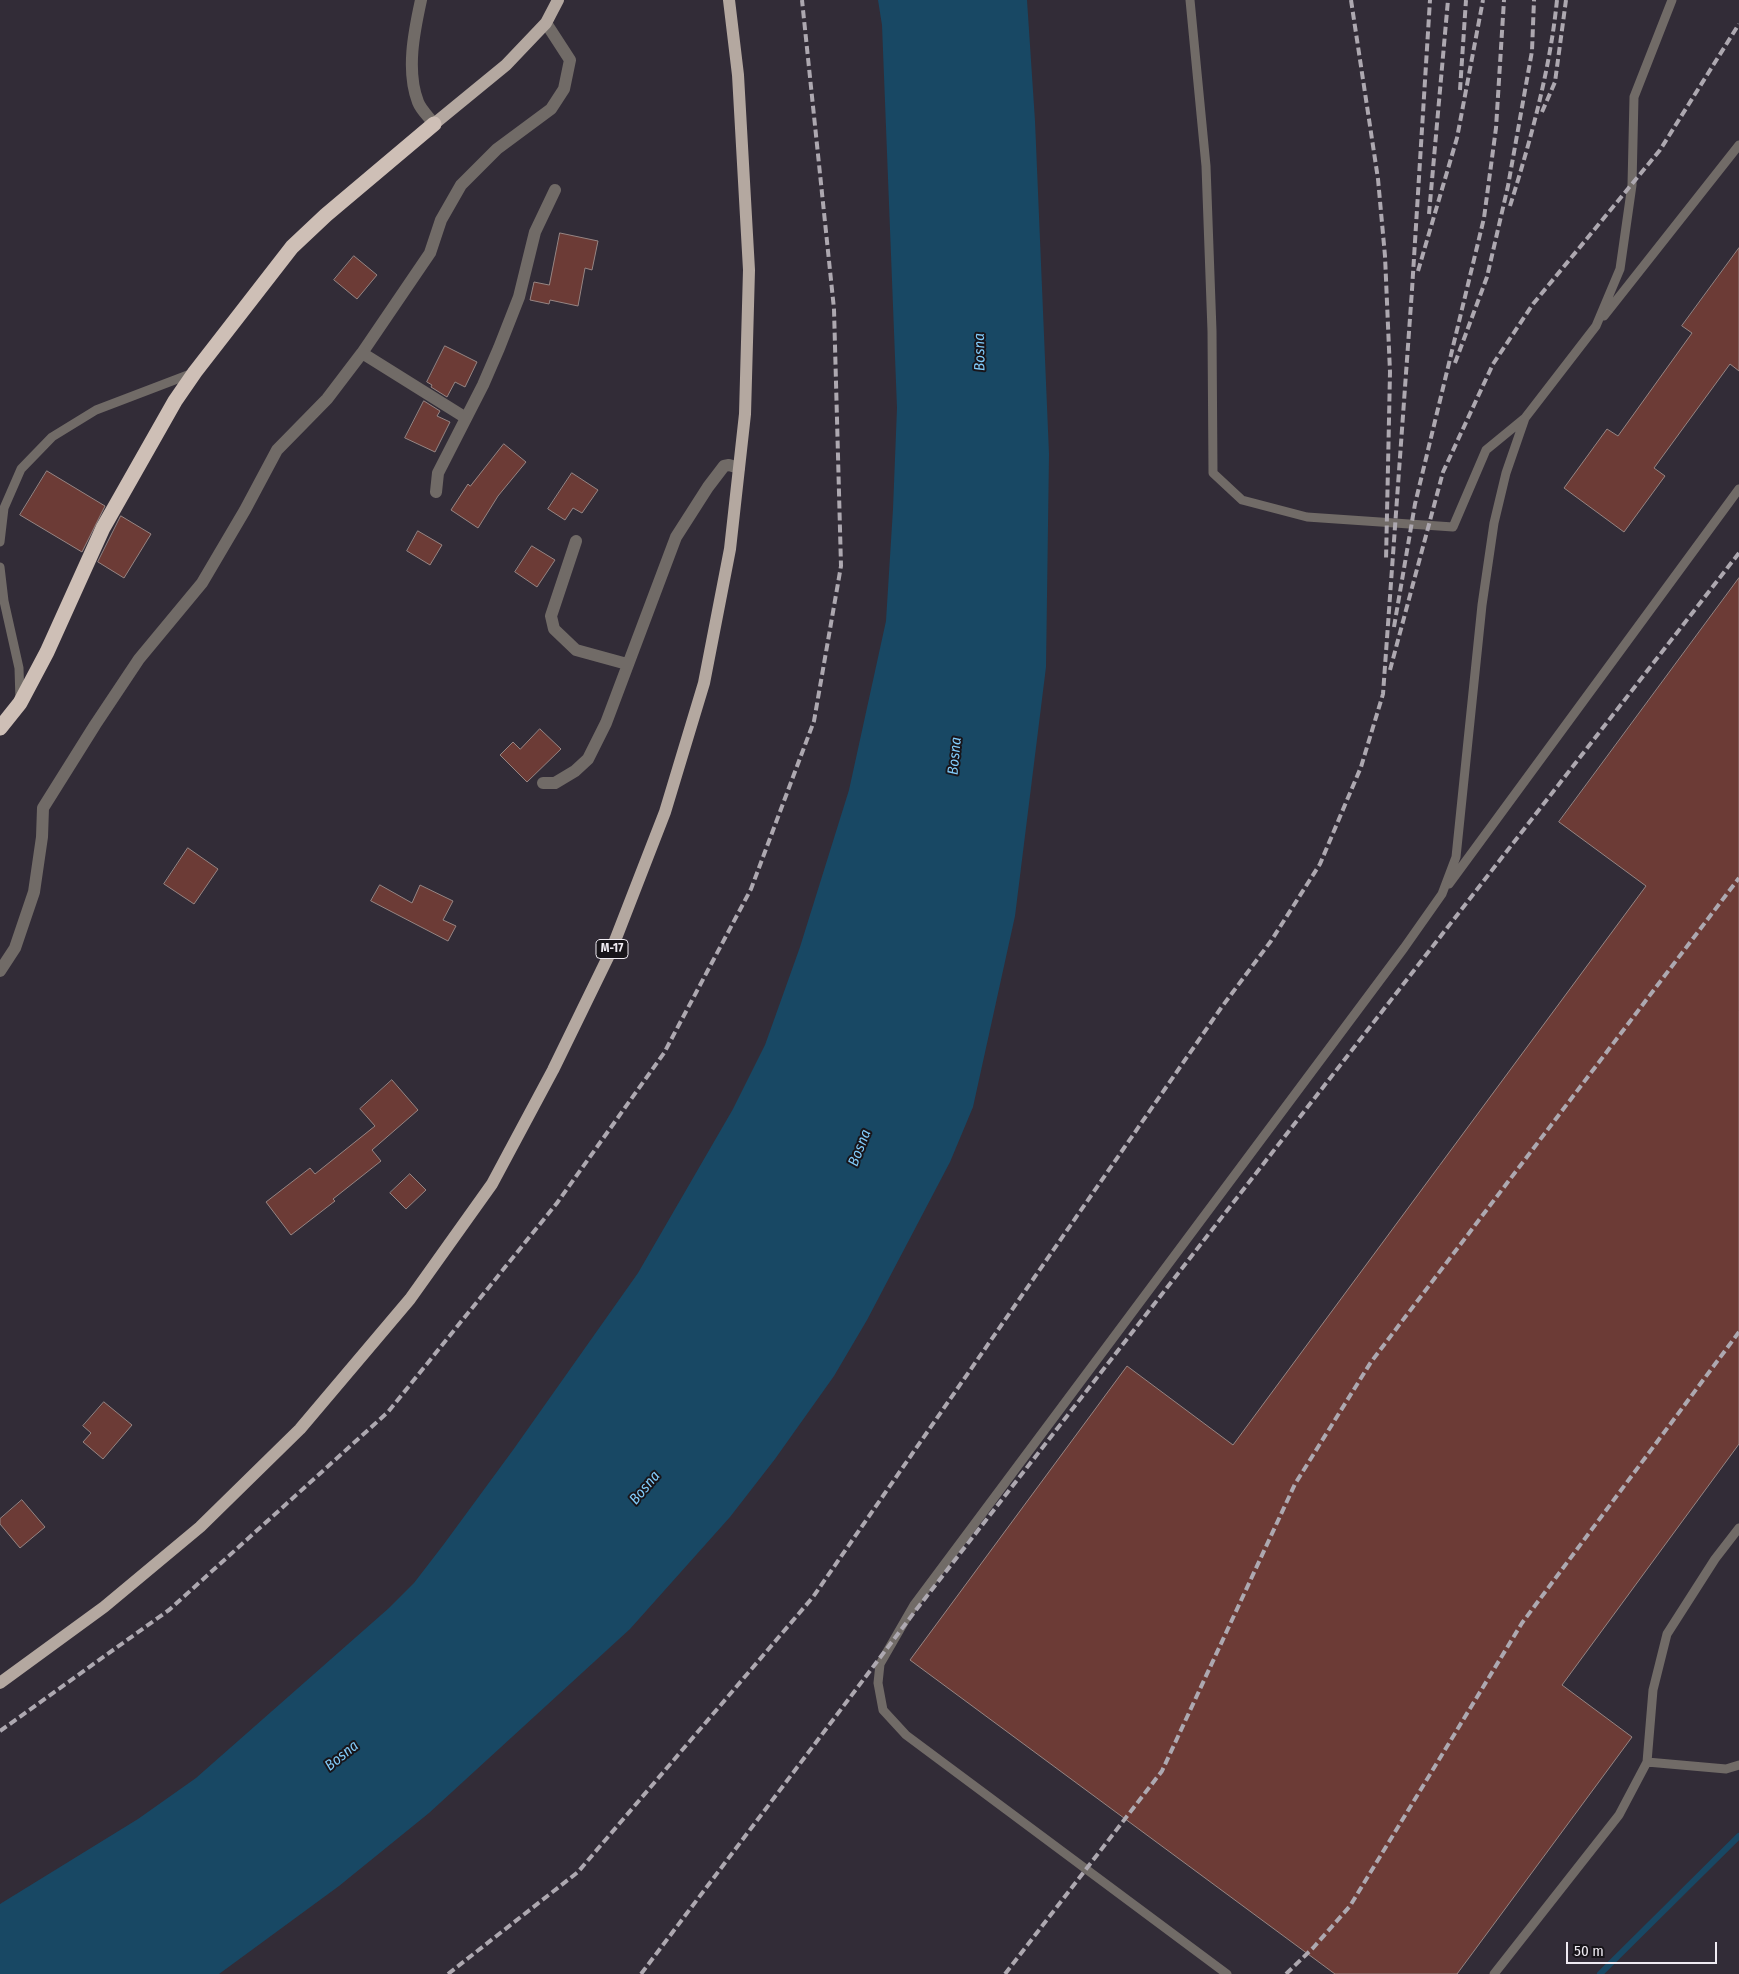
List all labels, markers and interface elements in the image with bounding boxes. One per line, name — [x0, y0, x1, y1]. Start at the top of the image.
water label: Bosna — [971, 333, 989, 371]
water label: Bosna — [944, 736, 966, 776]
road number: M-17 — [596, 940, 628, 959]
water label: Bosna — [845, 1127, 875, 1169]
water label: Bosna — [626, 1468, 664, 1508]
water label: Bosna — [322, 1737, 362, 1775]
scale bar — [1569, 1932, 1720, 1964]
text: 50 m — [1574, 1942, 1604, 1960]

